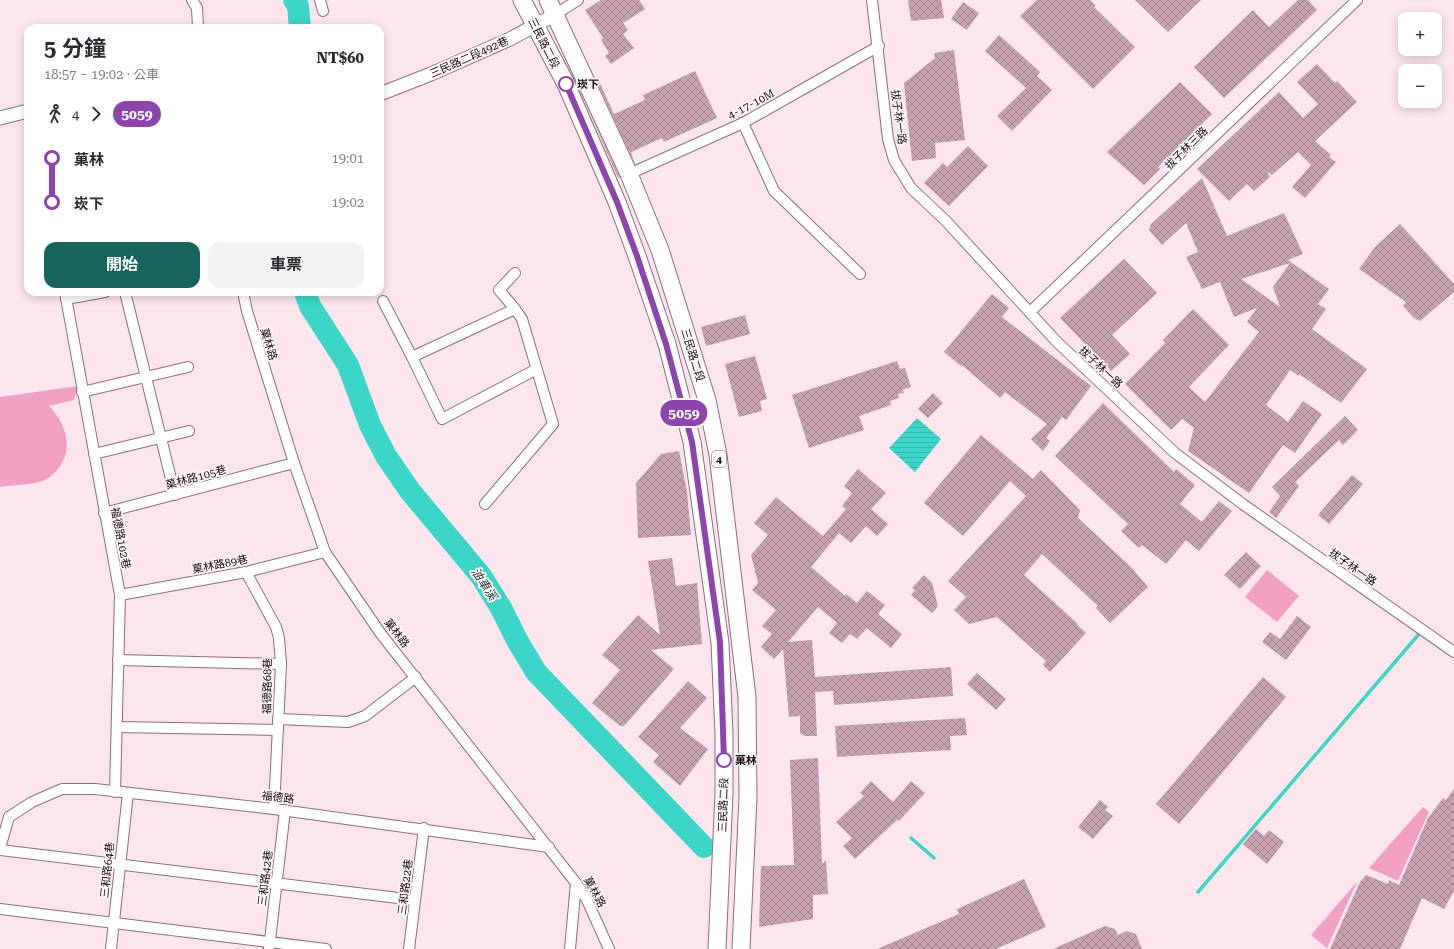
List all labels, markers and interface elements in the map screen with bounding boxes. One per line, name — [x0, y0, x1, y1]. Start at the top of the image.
map controls — [1398, 12, 1442, 108]
button: + — [1398, 12, 1442, 56]
street label: 三民路二段 — [525, 16, 562, 71]
street label: 三民路二段492巷 — [428, 34, 510, 81]
text: 5 分鐘 — [44, 36, 106, 61]
text: NT$60 — [316, 49, 364, 67]
button: − — [1398, 64, 1442, 108]
text: 18:57 – 19:02 · 公車 — [44, 67, 159, 82]
marker: 崁下 — [558, 76, 574, 92]
place label: 崁下 — [577, 78, 599, 91]
street label: 4-17-10M — [726, 87, 777, 122]
street label: 拔子林一路 — [888, 89, 909, 145]
icon: walk — [44, 103, 66, 125]
icon: forward — [85, 103, 107, 125]
text: 5059 — [121, 106, 153, 122]
text: 4 — [72, 107, 79, 122]
street label: 拔子林三路 — [1162, 124, 1210, 172]
text: 菓林 — [74, 151, 104, 169]
text: 19:01 — [332, 151, 364, 166]
text: 崁下 — [74, 195, 104, 213]
text: 19:02 — [332, 195, 364, 210]
button: 開始 — [44, 242, 200, 288]
button: 車票 — [208, 242, 364, 288]
street label: 菓林路 — [257, 326, 280, 362]
street label: 三民路二段 — [678, 327, 707, 383]
street label: 拔子林一路 — [1076, 344, 1125, 391]
line badge: 5059 — [656, 400, 712, 426]
text: 5059 — [668, 405, 700, 421]
road number: 4 — [712, 451, 726, 467]
street label: 菓林路105巷 — [164, 463, 228, 492]
street label: 福德路102巷 — [108, 506, 133, 570]
street label: 拔子林一路 — [1326, 546, 1379, 589]
street label: 菓林路89巷 — [191, 553, 249, 576]
water label: 油車溪 — [468, 565, 501, 605]
street label: 菓林路 — [381, 616, 412, 650]
street label: 福德路68巷 — [261, 658, 274, 714]
marker: 菓林 — [716, 752, 732, 768]
place label: 菓林 — [735, 754, 757, 767]
street label: 三民路二段 — [716, 777, 731, 833]
street label: 福德路 — [261, 789, 295, 806]
street label: 三和路64巷 — [98, 841, 117, 899]
street label: 三和路42巷 — [256, 849, 275, 907]
street label: 三和路22巷 — [396, 858, 415, 916]
street label: 菓林路 — [581, 875, 608, 910]

